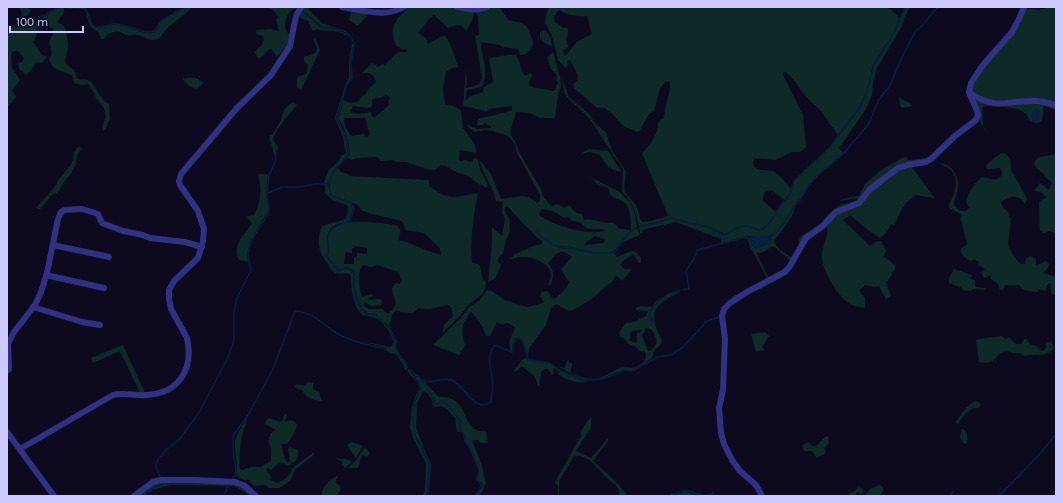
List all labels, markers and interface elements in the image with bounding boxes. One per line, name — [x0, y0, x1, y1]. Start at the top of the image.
scale bar — [10, 8, 83, 34]
text: 100 m — [16, 15, 48, 29]

